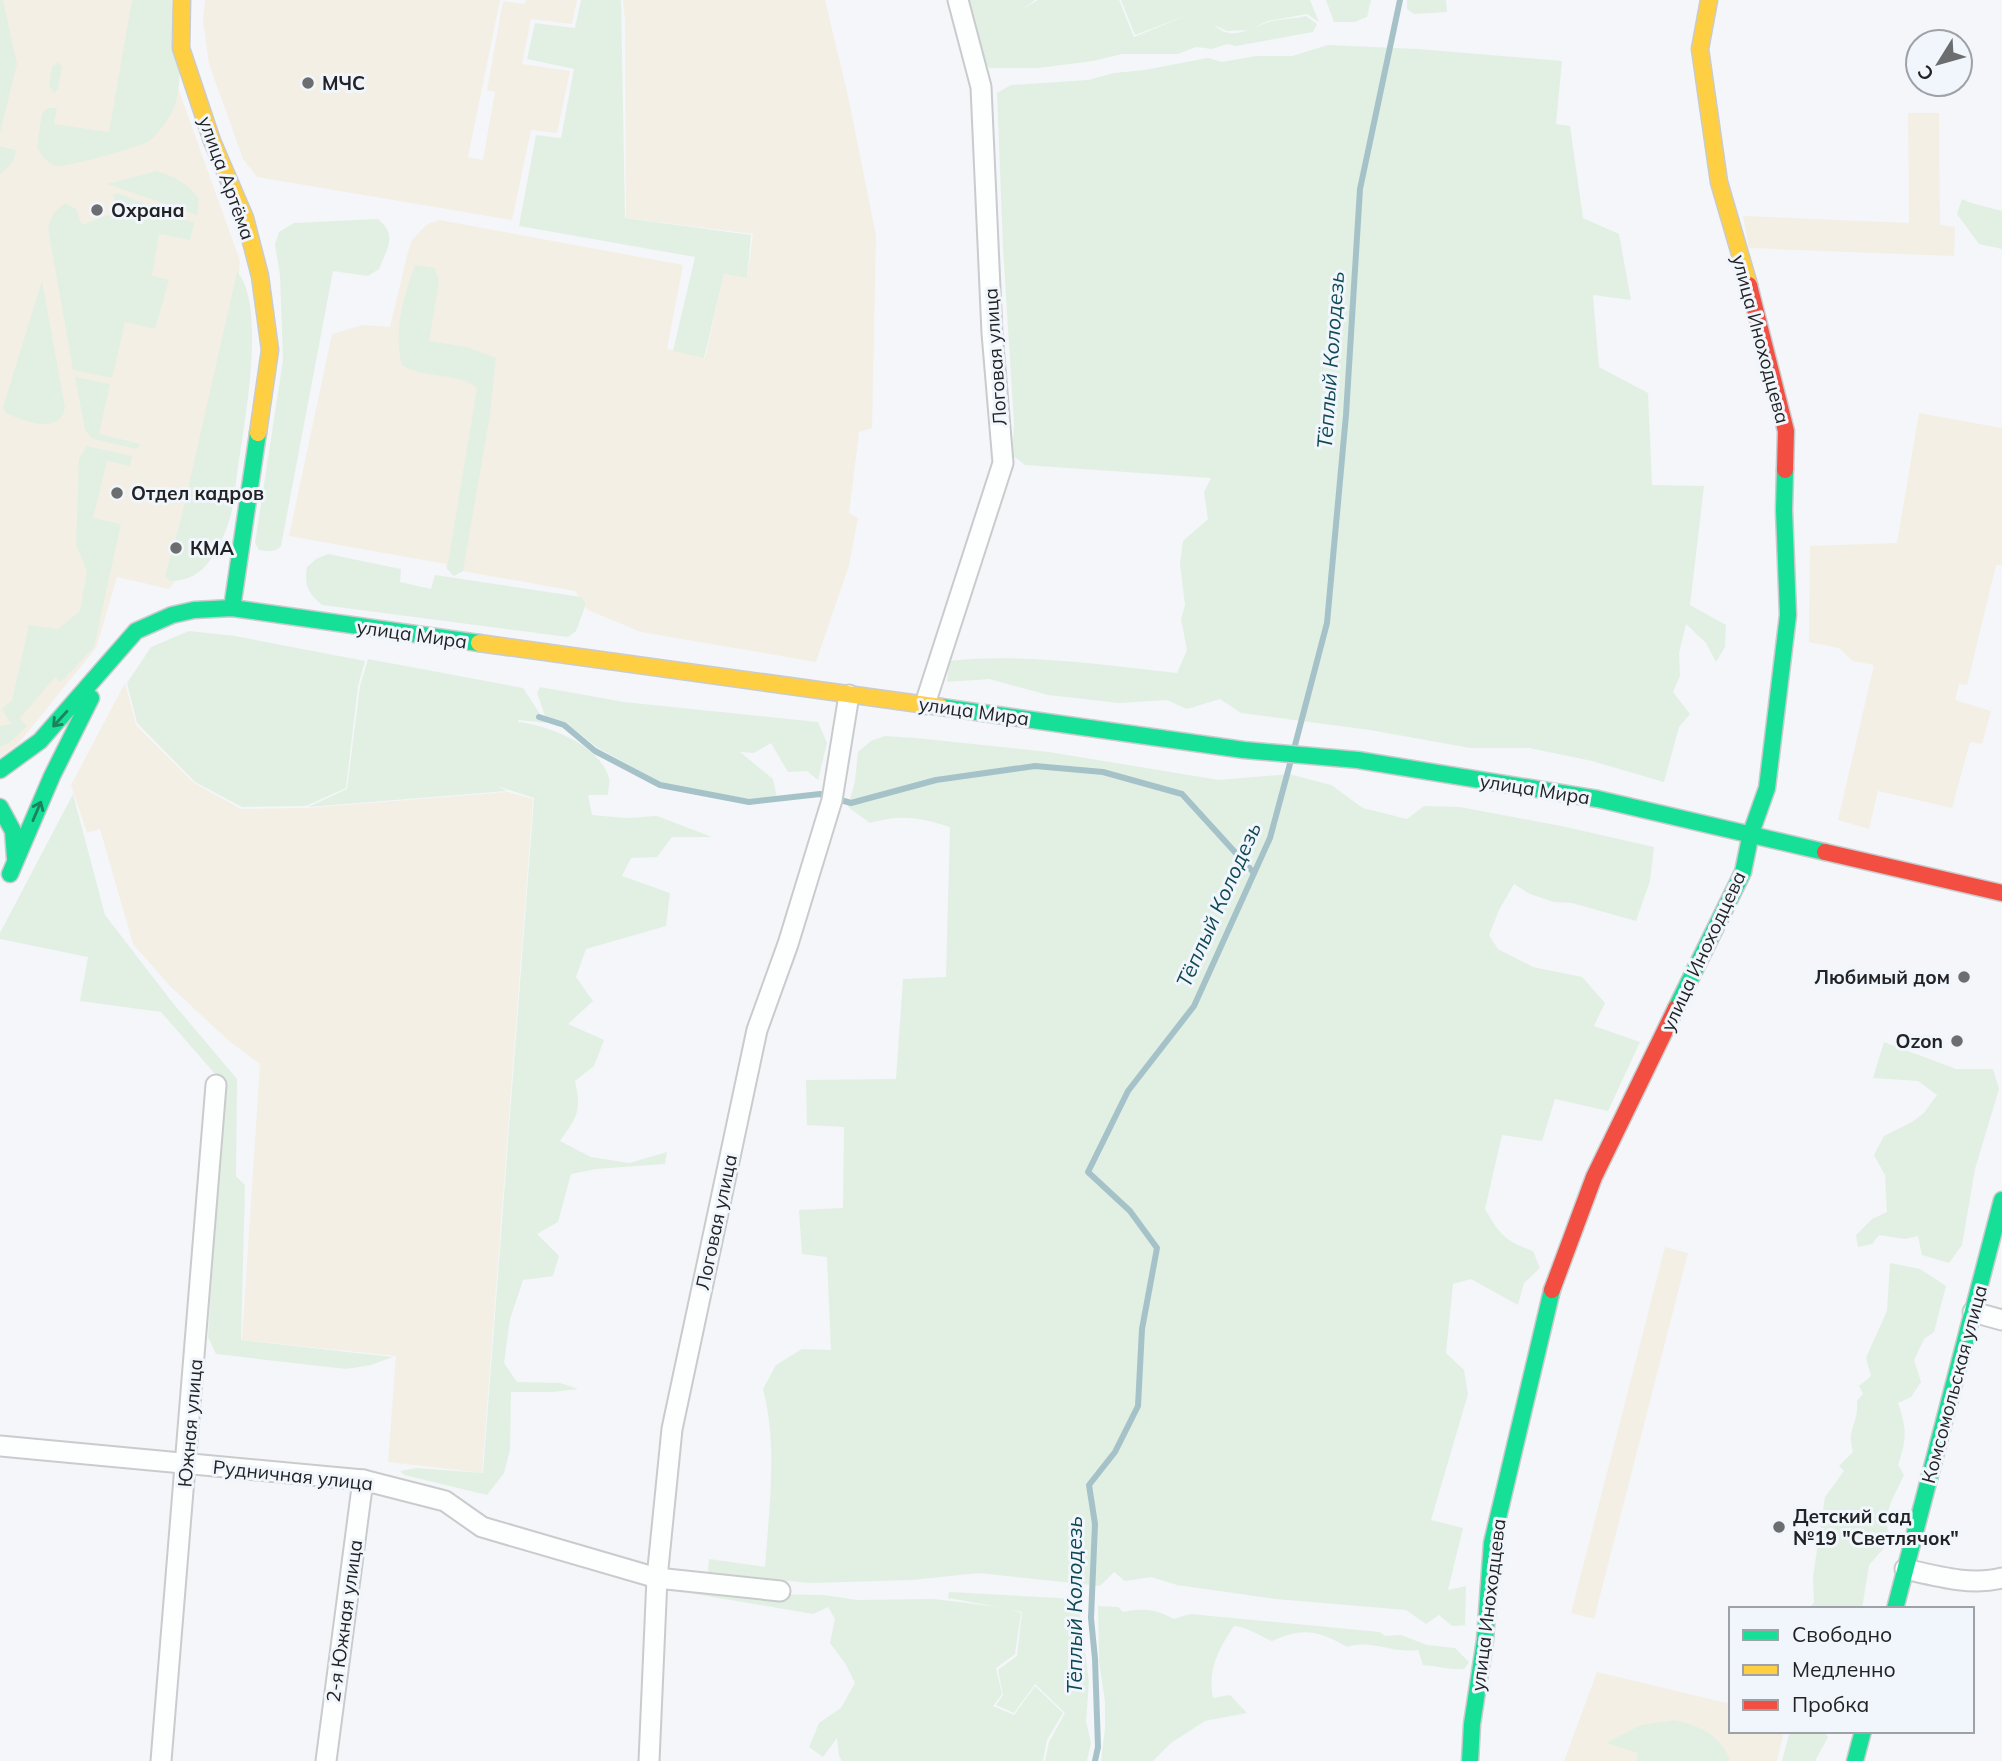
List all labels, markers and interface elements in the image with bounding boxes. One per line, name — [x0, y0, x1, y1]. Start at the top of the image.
north arrow — [1904, 28, 1974, 98]
text: С — [1912, 61, 1939, 86]
place label: МЧС — [322, 71, 365, 95]
marker: МЧС — [300, 75, 316, 91]
street label: улица Артёма — [194, 113, 260, 243]
place label: Охрана — [111, 198, 185, 222]
marker: Охрана — [89, 202, 105, 218]
street label: улица Иноходцева — [1727, 252, 1795, 426]
water label: Тёплый Колодезь — [1311, 270, 1349, 450]
street label: Логовая улица — [978, 287, 1012, 427]
place label: Отдел кадров — [131, 481, 264, 505]
marker: Отдел кадров — [109, 485, 125, 501]
place label: КМА — [190, 536, 235, 560]
marker: КМА — [168, 540, 184, 556]
street label: улица Мира — [355, 614, 469, 654]
street label: улица Мира — [917, 691, 1031, 731]
one-way arrow — [52, 710, 68, 728]
street label: улица Мира — [1478, 768, 1592, 810]
one-way arrow — [31, 801, 44, 822]
water label: Тёплый Колодезь — [1170, 818, 1266, 991]
street label: улица Иноходцева — [1655, 867, 1751, 1035]
place label: Любимый дом — [1814, 965, 1950, 989]
marker: Любимый дом — [1956, 969, 1972, 985]
place label: Ozon — [1896, 1029, 1943, 1053]
marker: Ozon — [1949, 1033, 1965, 1049]
street label: Логовая улица — [690, 1152, 742, 1292]
street label: Комсомольская улица — [1916, 1282, 1992, 1486]
street label: Южная улица — [172, 1358, 208, 1488]
street label: Рудничная улица — [212, 1455, 374, 1495]
place label: Детский сад №19 "Светлячок" — [1793, 1504, 1959, 1550]
water label: Тёплый Колодезь — [1061, 1516, 1087, 1694]
street label: улица Иноходцева — [1465, 1517, 1511, 1693]
marker: Детский сад №19 "Светлячок" — [1771, 1519, 1787, 1535]
street label: 2-я Южная улица — [321, 1538, 367, 1704]
legend — [1729, 1607, 1974, 1733]
text: Свободно — [1792, 1621, 1892, 1647]
text: Медленно — [1792, 1656, 1896, 1682]
text: Пробка — [1792, 1691, 1869, 1717]

